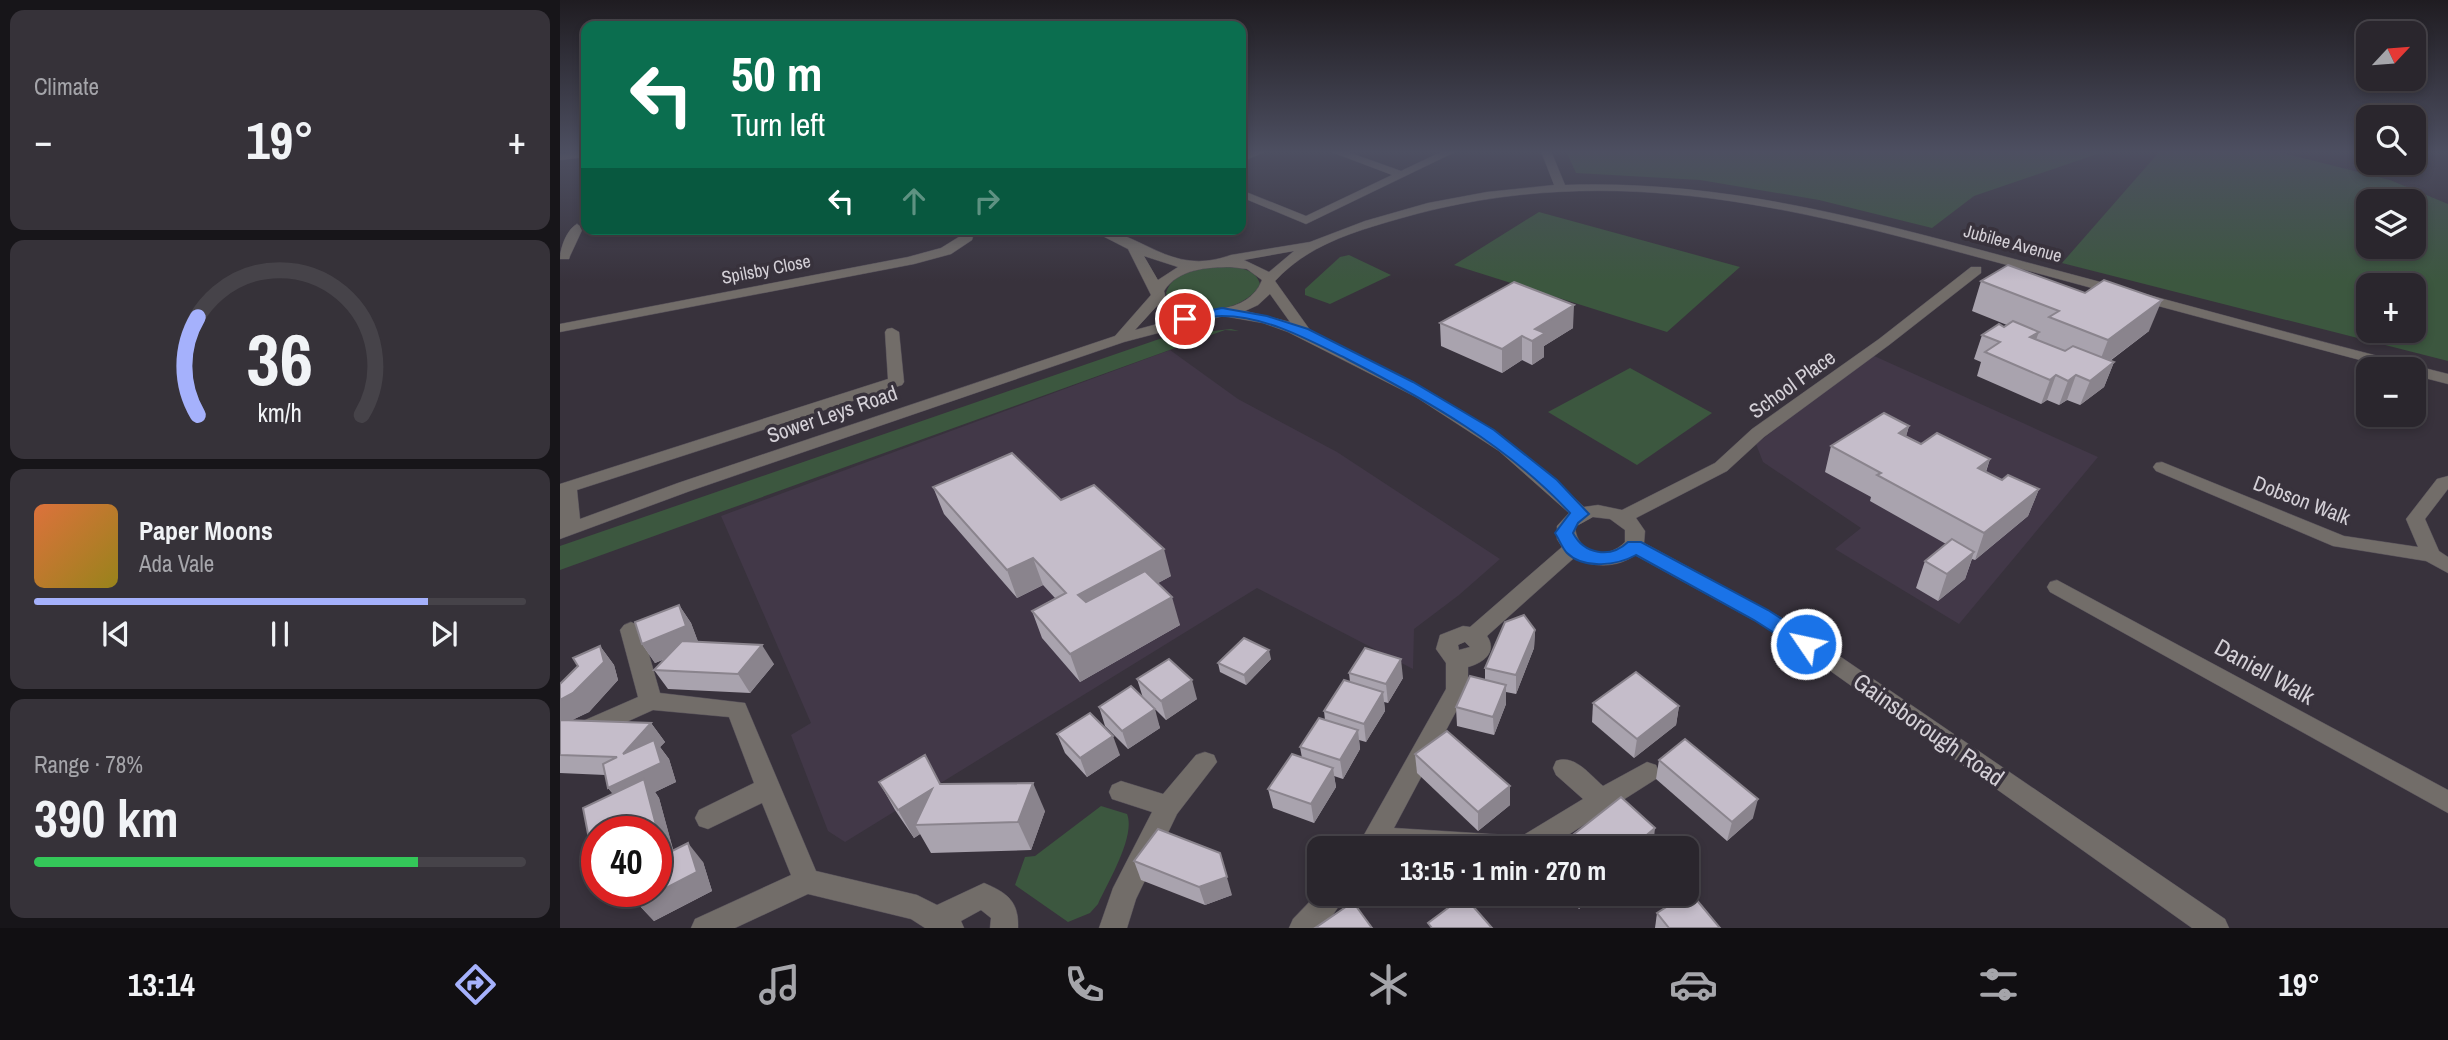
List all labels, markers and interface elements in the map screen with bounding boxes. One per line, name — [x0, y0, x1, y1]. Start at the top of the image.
north arrow — [2356, 21, 2426, 91]
map controls — [2356, 21, 2426, 427]
text: 50 m — [731, 40, 823, 106]
icon: left — [616, 49, 707, 140]
text: Climate — [34, 71, 99, 102]
text: Turn left — [731, 103, 825, 146]
text: 19° — [246, 105, 314, 175]
button: search — [2356, 105, 2426, 175]
text: − — [34, 115, 52, 166]
text: + — [508, 115, 526, 166]
icon: left — [822, 182, 860, 220]
icon: ahead — [895, 182, 933, 220]
icon: right — [968, 182, 1006, 220]
button: layers — [2356, 189, 2426, 259]
street label: Jubilee Avenue — [1961, 218, 2065, 268]
street label: Spilsby Close — [719, 248, 813, 290]
button: + — [2356, 273, 2426, 343]
pin — [1155, 289, 1215, 349]
icon: arrive — [1166, 300, 1204, 338]
text: 36 — [247, 311, 313, 409]
street label: School Place — [1743, 343, 1841, 425]
button: − — [2356, 357, 2426, 427]
street label: Sower Leys Road — [763, 378, 901, 450]
text: km/h — [258, 396, 302, 430]
street label: Dobson Walk — [2249, 468, 2355, 532]
text: Paper Moons — [139, 513, 273, 548]
text: Ada Vale — [139, 548, 214, 579]
position arrow — [1769, 607, 1843, 681]
icon: previous — [97, 615, 135, 653]
icon: pause — [261, 615, 299, 653]
icon: next — [425, 615, 463, 653]
street label: Daniell Walk — [2209, 630, 2321, 712]
street label: Gainsborough Road — [1847, 665, 2011, 793]
text: Range · 78% — [34, 749, 143, 780]
text: 390 km — [34, 783, 179, 853]
speed limit sign: 40 — [581, 816, 672, 907]
text: 13:15 · 1 min · 270 m — [1400, 853, 1606, 888]
icon: directions — [451, 960, 500, 1009]
icon: music — [755, 960, 804, 1009]
icon: phone — [1060, 960, 1109, 1009]
icon: climate — [1364, 960, 1413, 1009]
icon: car — [1669, 960, 1718, 1009]
icon: filters — [1974, 960, 2023, 1009]
text: 13:14 — [128, 963, 195, 1006]
text: 19° — [2278, 963, 2320, 1006]

